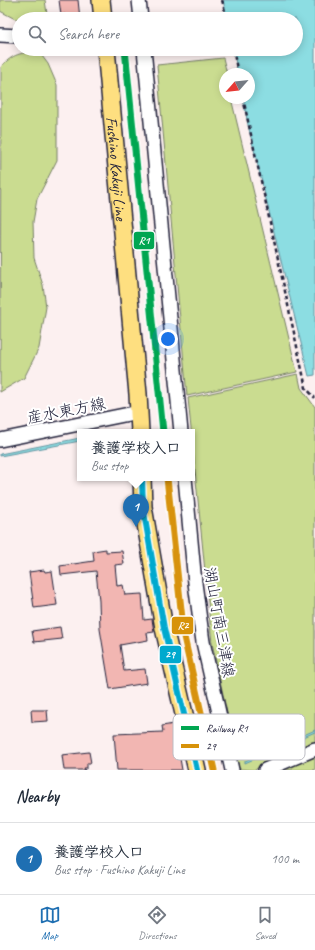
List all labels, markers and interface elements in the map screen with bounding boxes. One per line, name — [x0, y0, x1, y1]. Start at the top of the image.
search box — [12, 12, 303, 56]
icon: search — [26, 23, 48, 45]
text: Search here — [58, 25, 119, 44]
north arrow — [219, 68, 255, 104]
street label: Fushino Kakuji Line — [101, 116, 131, 223]
line badge: R1 — [133, 231, 155, 250]
text: R1 — [139, 233, 151, 247]
your location — [158, 329, 178, 349]
street label: 産水東方線 — [25, 394, 107, 428]
popup — [77, 429, 195, 481]
text: 養護学校入口 — [91, 439, 181, 458]
text: Bus stop — [91, 458, 128, 474]
pin: 1 — [123, 494, 149, 527]
street label: 湖山町南三津線 — [199, 565, 239, 679]
line badge: R2 — [171, 616, 194, 635]
text: R2 — [178, 618, 190, 632]
line badge: 29 — [159, 645, 182, 664]
text: 29 — [165, 647, 176, 661]
legend — [173, 714, 305, 760]
text: Railway R1 — [206, 721, 249, 735]
text: 29 — [206, 739, 217, 753]
text: Nearby — [16, 786, 59, 807]
text: 養護学校入口 — [54, 843, 144, 862]
text: 1 — [26, 851, 32, 867]
text: 100 m — [271, 851, 299, 867]
text: Bus stop · Fushino Kakuji Line — [54, 862, 185, 878]
tab: Map — [39, 904, 61, 942]
tab: Directions — [138, 904, 177, 942]
tab: Saved — [254, 904, 276, 942]

